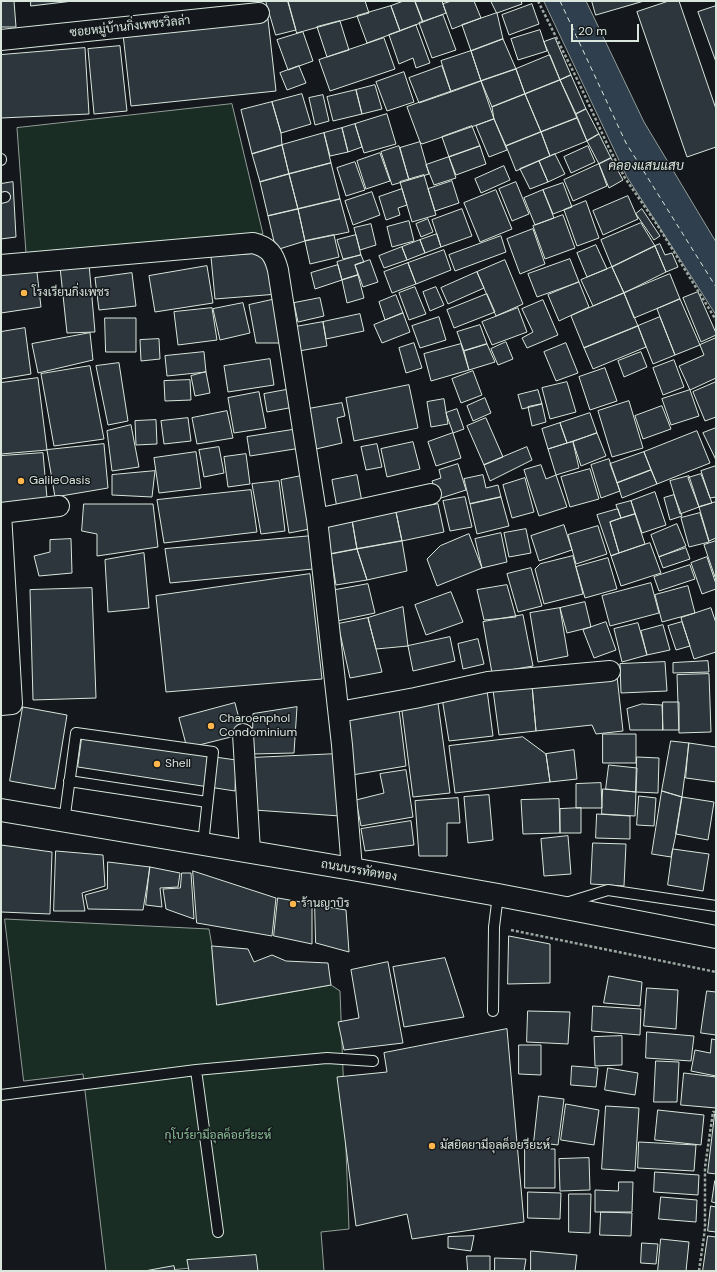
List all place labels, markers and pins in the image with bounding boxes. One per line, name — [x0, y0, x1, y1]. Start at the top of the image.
place label: โรงเรียนกิ่งเพชร — [32, 286, 110, 300]
marker: โรงเรียนกิ่งเพชร — [19, 288, 29, 298]
place label: GalileOasis — [29, 474, 90, 488]
marker: GalileOasis — [16, 476, 26, 486]
place label: Charoenphol Condominium — [219, 712, 297, 740]
marker: Charoenphol Condominium — [206, 721, 216, 731]
place label: Shell — [165, 757, 191, 771]
marker: Shell — [152, 759, 162, 769]
place label: ร้านญาบิร — [301, 897, 350, 911]
marker: ร้านญาบิร — [288, 899, 298, 909]
place label: มัสยิดยามีอุลค็อยรียะห์ — [440, 1139, 550, 1153]
marker: มัสยิดยามีอุลค็อยรียะห์ — [427, 1141, 437, 1151]

